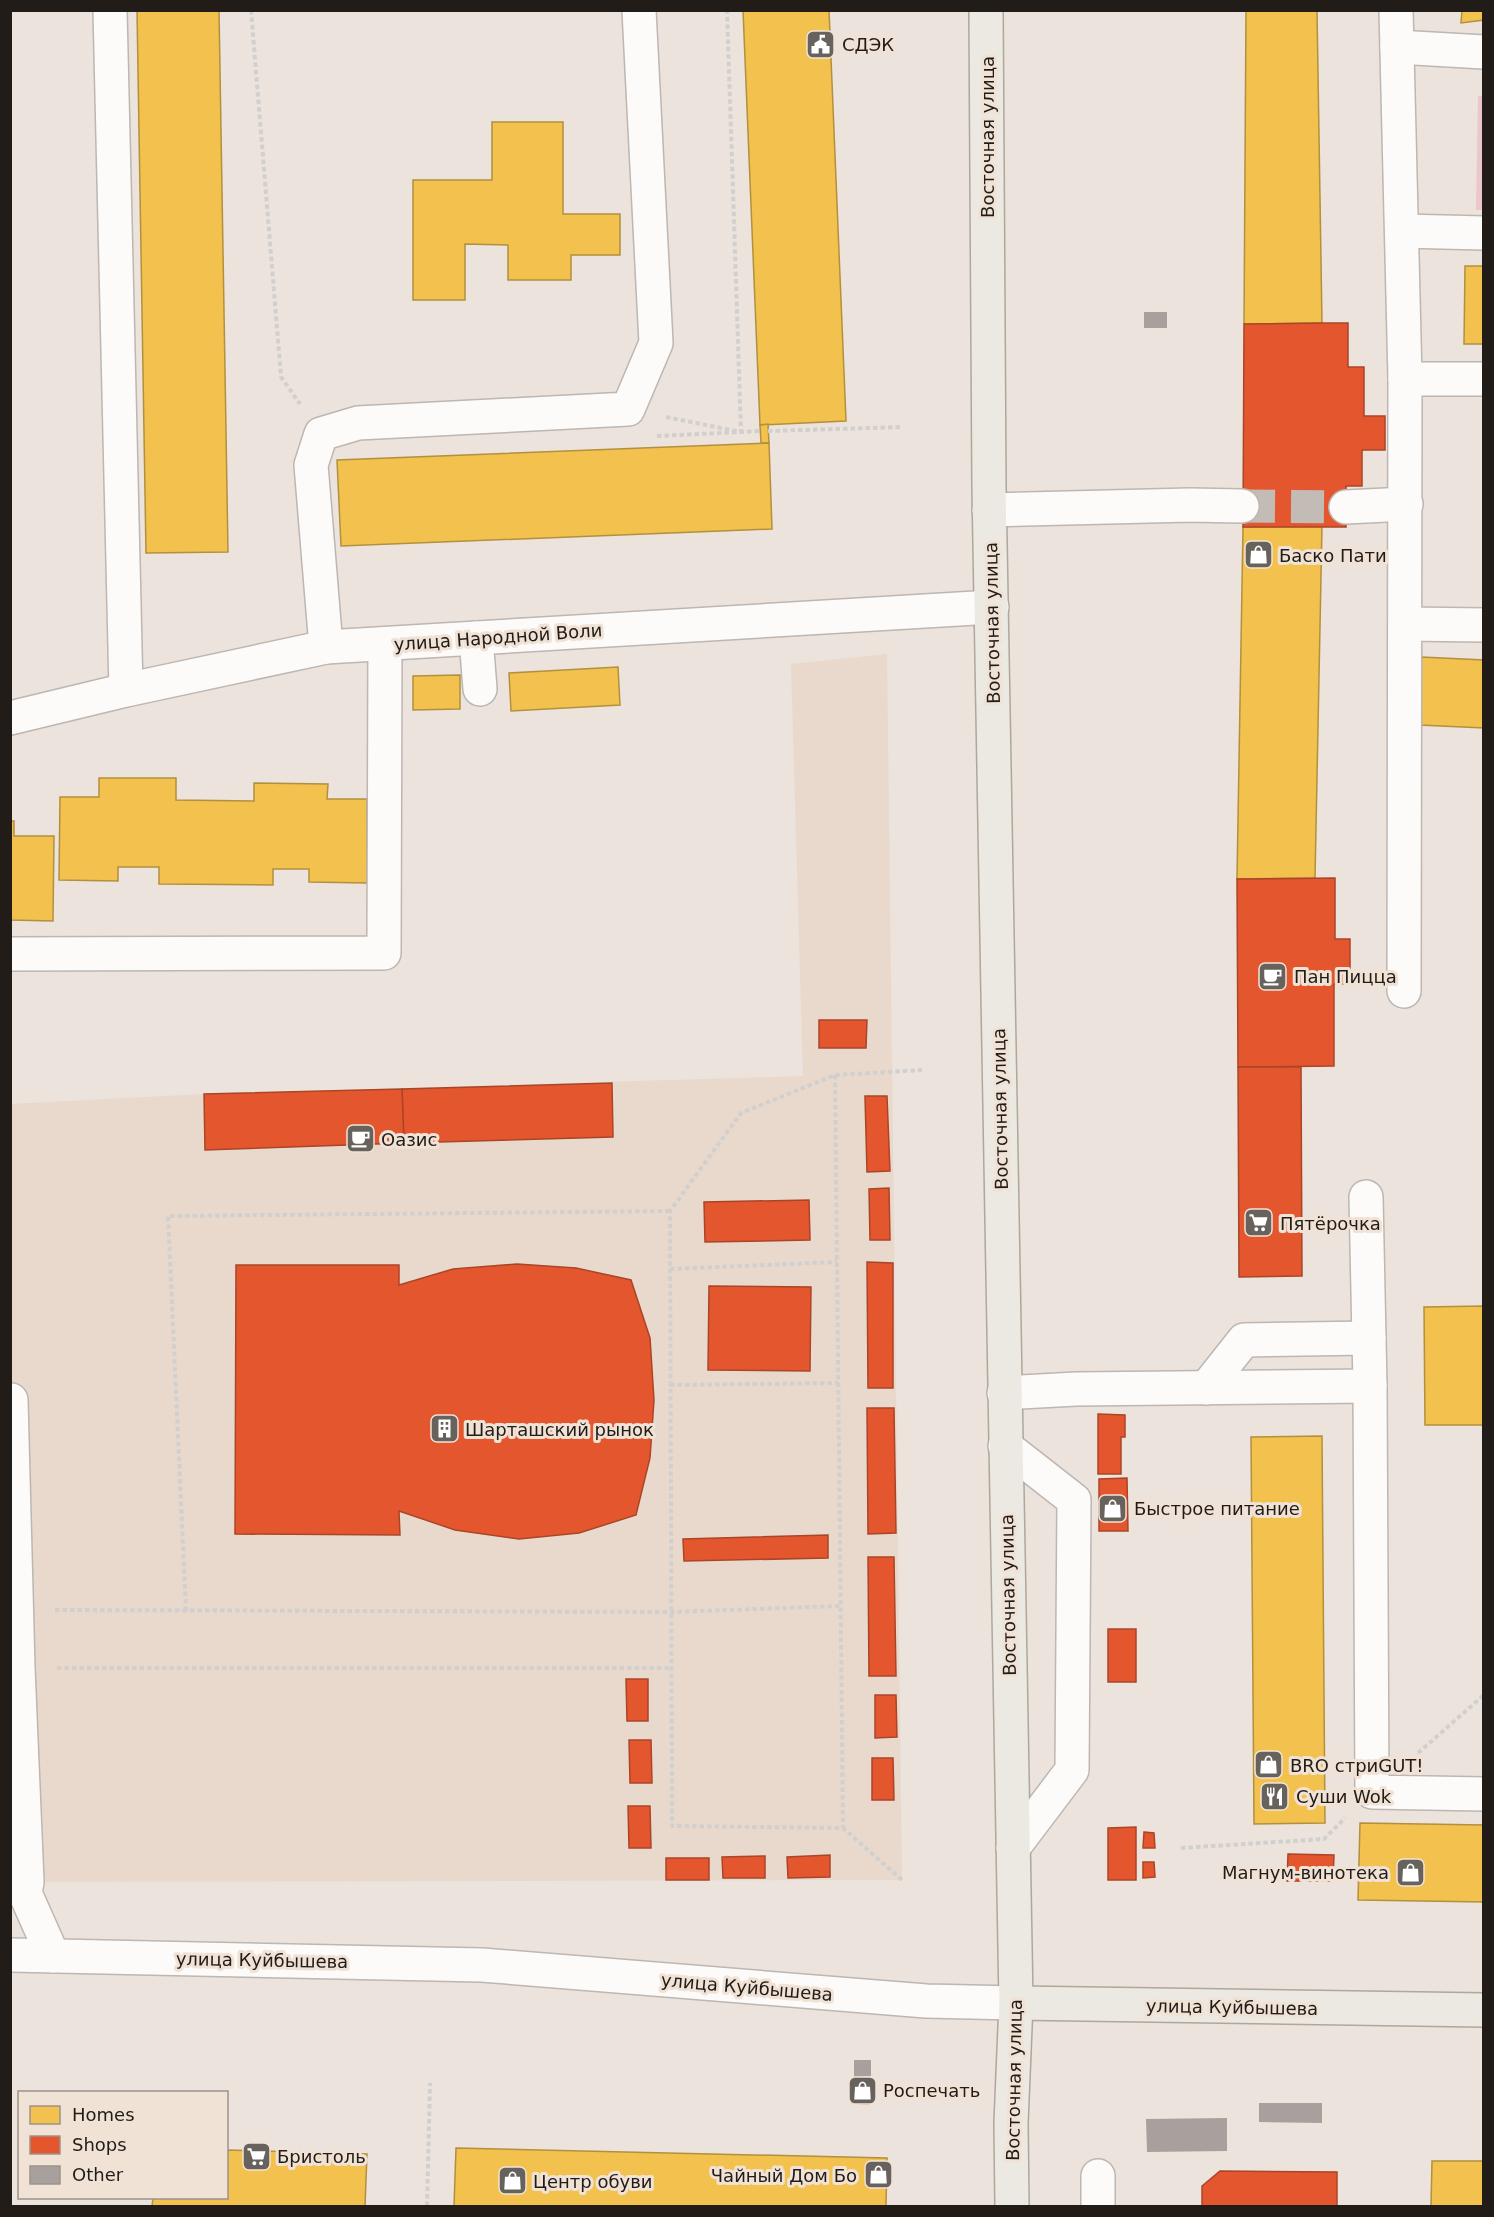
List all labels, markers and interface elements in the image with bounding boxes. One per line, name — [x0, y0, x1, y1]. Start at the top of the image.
public building icon: СДЭК — [805, 28, 837, 60]
place label: СДЭК — [842, 34, 894, 55]
street label: Восточная улица — [977, 56, 998, 218]
shop icon: Баско Пати — [1242, 539, 1274, 571]
street label: Восточная улица — [980, 542, 1004, 704]
place label: Баско Пати — [1279, 545, 1387, 566]
street label: улица Народной Воли — [393, 619, 603, 655]
cafe icon: Пан Пицца — [1257, 960, 1289, 992]
place label: Пан Пицца — [1294, 966, 1397, 987]
street label: Восточная улица — [988, 1028, 1012, 1190]
cafe icon: Оазис — [344, 1123, 376, 1155]
place label: Оазис — [381, 1129, 437, 1150]
supermarket icon: Пятёрочка — [1243, 1207, 1275, 1239]
place label: Пятёрочка — [1280, 1213, 1381, 1234]
building icon: Шарташский рынок — [428, 1413, 460, 1445]
place label: Шарташский рынок — [465, 1419, 654, 1440]
shop icon: Быстрое питание — [1097, 1492, 1129, 1524]
place label: Быстрое питание — [1134, 1498, 1300, 1519]
street label: Восточная улица — [996, 1514, 1020, 1676]
shop icon: BRO стриGUT! — [1253, 1749, 1285, 1781]
place label: BRO стриGUT! — [1290, 1755, 1424, 1776]
restaurant icon: Суши Wok — [1259, 1780, 1291, 1812]
place label: Суши Wok — [1296, 1786, 1392, 1807]
shop icon: Магнум-винотека — [1394, 1856, 1426, 1888]
place label: Магнум-винотека — [1222, 1862, 1389, 1883]
street label: улица Куйбышева — [176, 1948, 348, 1972]
street label: улица Куйбышева — [660, 1969, 834, 2005]
street label: улица Куйбышева — [1146, 1995, 1318, 2019]
street label: Восточная улица — [1002, 1999, 1026, 2161]
shop icon: Роспечать — [846, 2074, 878, 2106]
place label: Роспечать — [883, 2080, 980, 2101]
legend — [18, 2091, 228, 2199]
text: Homes — [72, 2104, 135, 2125]
text: Shops — [72, 2134, 127, 2155]
supermarket icon: Бристоль — [240, 2140, 272, 2172]
place label: Бристоль — [277, 2146, 366, 2167]
shop icon: Чайный Дом Бо — [862, 2159, 894, 2191]
text: Other — [72, 2164, 124, 2185]
shop icon: Центр обуви — [496, 2165, 528, 2197]
place label: Чайный Дом Бо — [711, 2165, 857, 2186]
place label: Центр обуви — [533, 2171, 653, 2192]

